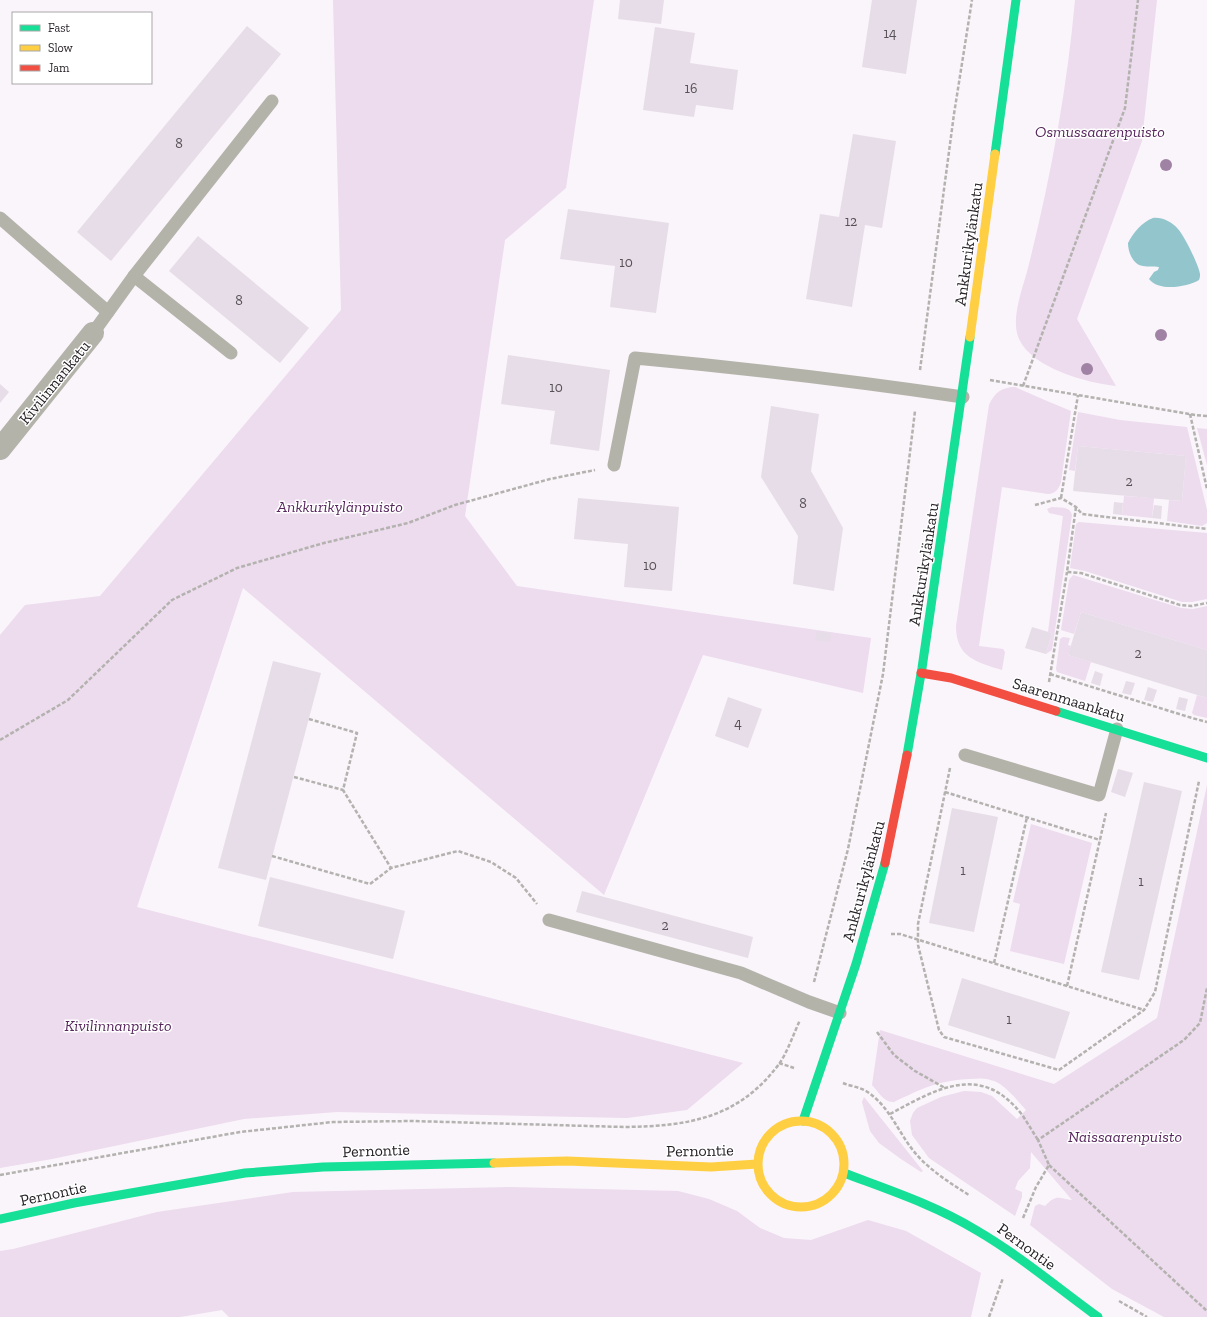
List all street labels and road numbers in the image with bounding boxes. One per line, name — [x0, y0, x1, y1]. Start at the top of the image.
street label: Ankkurikylänkatu — [950, 181, 987, 307]
street label: Kivilinnankatu — [15, 337, 94, 428]
street label: Ankkurikylänkatu — [904, 501, 943, 627]
street label: Saarenmaankatu — [1010, 673, 1127, 726]
street label: Ankkurikylänkatu — [838, 818, 889, 944]
street label: Pernontie — [342, 1140, 410, 1161]
street label: Pernontie — [666, 1140, 734, 1161]
street label: Pernontie — [18, 1177, 88, 1210]
street label: Pernontie — [994, 1219, 1060, 1274]

